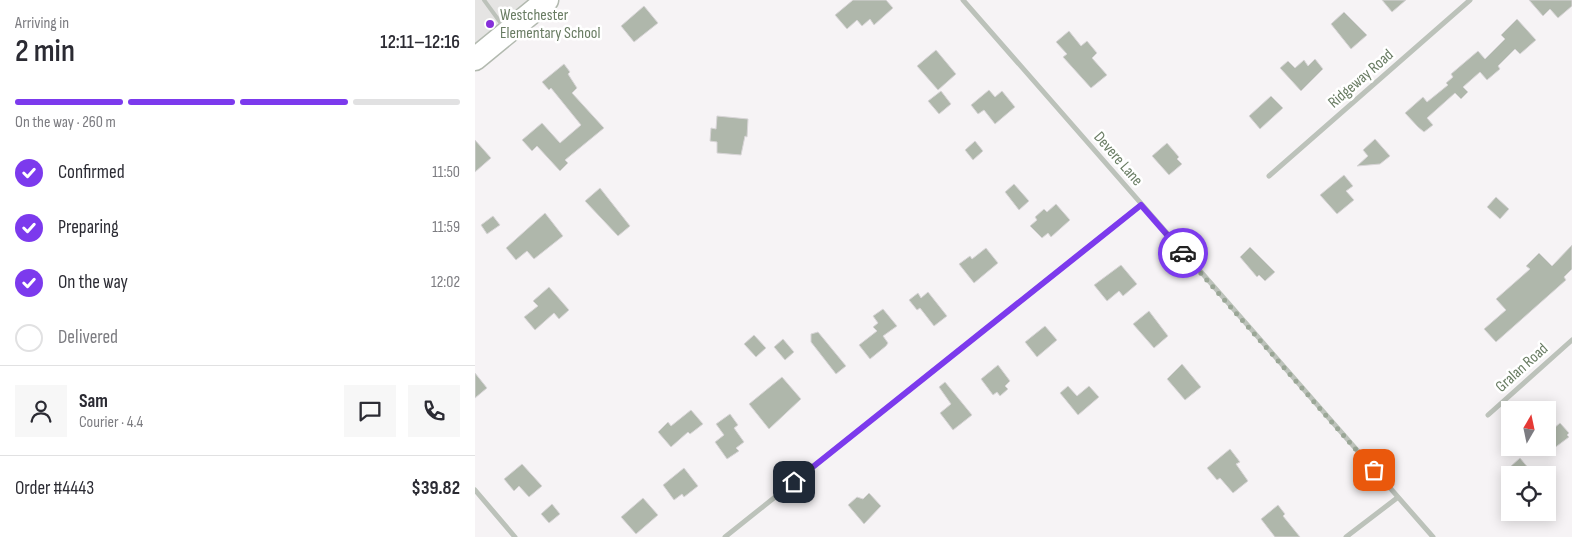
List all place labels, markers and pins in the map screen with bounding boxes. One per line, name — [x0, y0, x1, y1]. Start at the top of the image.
place label: Westchester Elementary School — [500, 6, 600, 43]
marker: Westchester Elementary School — [484, 18, 496, 30]
pin — [1353, 449, 1395, 491]
pin — [773, 461, 815, 503]

